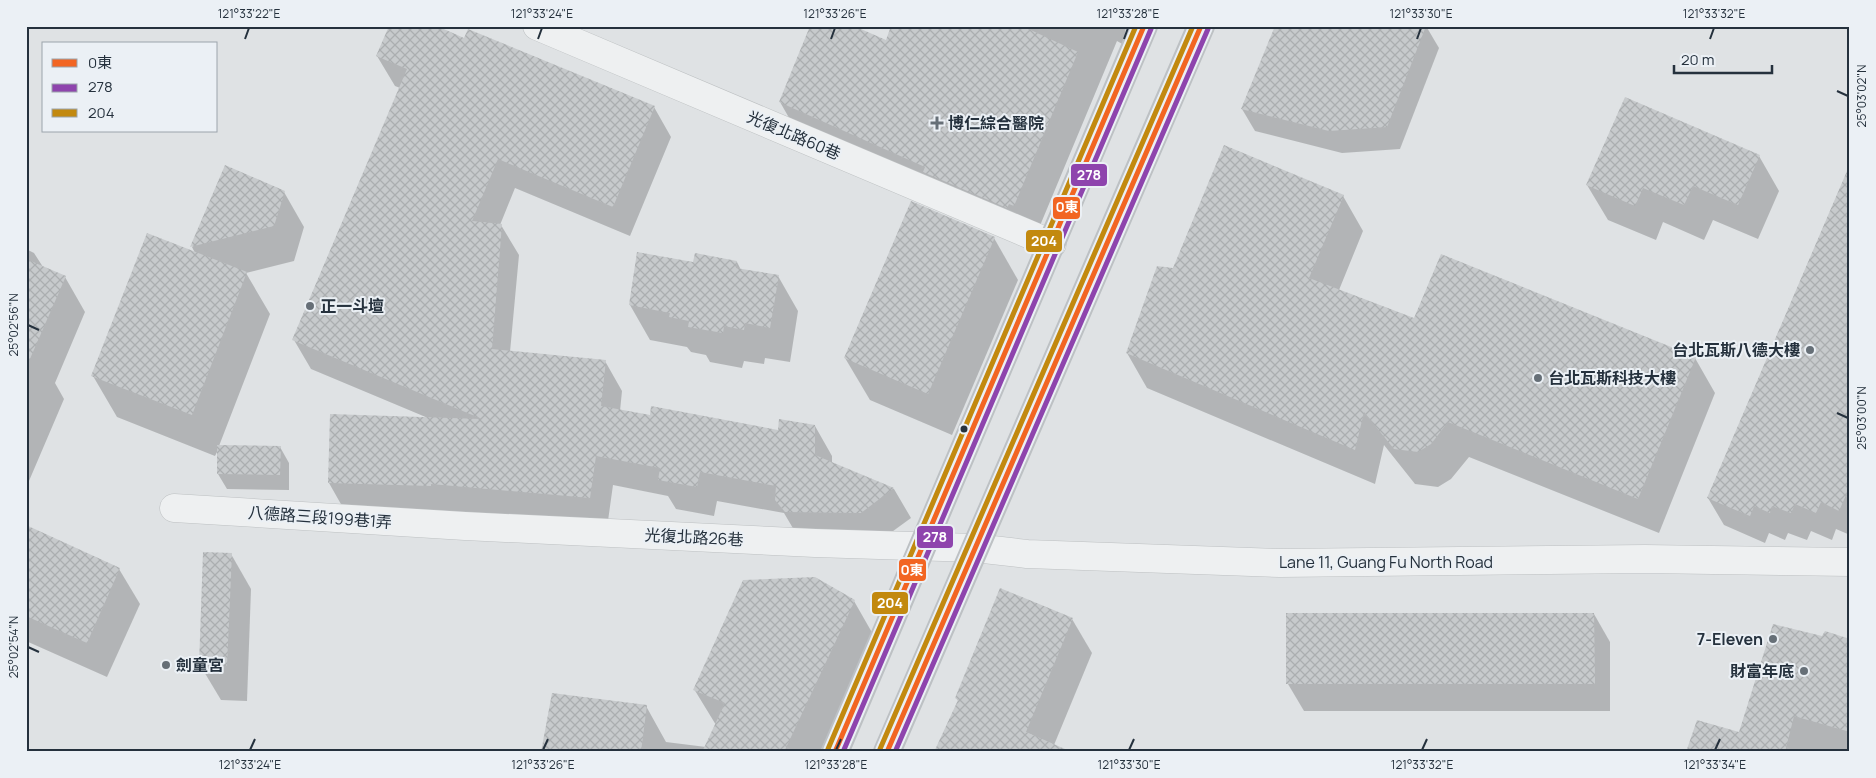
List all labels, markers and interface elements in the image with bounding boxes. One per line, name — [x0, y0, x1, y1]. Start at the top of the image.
text: 121°33'22"E — [218, 5, 280, 22]
text: 121°33'24"E — [511, 5, 573, 22]
text: 121°33'26"E — [803, 5, 867, 22]
text: 121°33'28"E — [1097, 5, 1160, 22]
text: 121°33'30"E — [1390, 5, 1453, 22]
text: 121°33'32"E — [1683, 5, 1745, 22]
legend — [42, 42, 218, 132]
scale bar — [1674, 42, 1771, 74]
text: 20 m — [1681, 49, 1714, 70]
text: 0東 — [88, 52, 112, 73]
text: 25°03'02"N — [1853, 65, 1870, 127]
text: 278 — [88, 76, 113, 97]
text: 204 — [88, 102, 115, 123]
street label: 光復北路60巷 — [744, 105, 844, 165]
place label: 博仁綜合醫院 — [948, 112, 1044, 134]
marker: 博仁綜合醫院 — [930, 116, 944, 130]
line badge: 278 — [1070, 163, 1108, 187]
text: 278 — [1077, 165, 1101, 184]
line badge: 0東 — [1052, 196, 1081, 220]
text: 0東 — [1055, 197, 1079, 216]
line badge: 204 — [1025, 229, 1063, 253]
text: 204 — [1031, 231, 1057, 250]
text: 25°02'56"N — [5, 293, 22, 357]
place label: 正一斗壇 — [320, 295, 384, 317]
marker: 正一斗壇 — [304, 300, 316, 312]
place label: 台北瓦斯八德大樓 — [1672, 339, 1800, 361]
marker: 台北瓦斯八德大樓 — [1804, 344, 1816, 356]
place label: 台北瓦斯科技大樓 — [1548, 367, 1676, 389]
marker: 台北瓦斯科技大樓 — [1532, 372, 1544, 384]
text: 25°03'00"N — [1853, 386, 1870, 450]
unlabelled marker — [959, 424, 969, 434]
street label: 八德路三段199巷1弄 — [247, 501, 393, 533]
street label: 光復北路26巷 — [644, 523, 744, 551]
line badge: 278 — [916, 525, 954, 549]
text: 278 — [923, 527, 947, 546]
street label: Lane 11, Guang Fu North Road — [1279, 551, 1493, 573]
line badge: 0東 — [898, 558, 927, 582]
text: 0東 — [900, 560, 924, 579]
line badge: 204 — [871, 591, 909, 615]
text: 204 — [877, 593, 903, 612]
text: 25°02'54"N — [5, 616, 22, 678]
place label: 7-Eleven — [1697, 628, 1763, 650]
marker: 7-Eleven — [1767, 633, 1779, 645]
place label: 劍童宮 — [176, 654, 224, 676]
marker: 劍童宮 — [160, 659, 172, 671]
place label: 財富年底 — [1730, 660, 1794, 682]
marker: 財富年底 — [1798, 665, 1810, 677]
text: 121°33'24"E — [219, 756, 281, 773]
text: 121°33'26"E — [511, 756, 575, 773]
text: 121°33'28"E — [805, 756, 868, 773]
text: 121°33'30"E — [1098, 756, 1161, 773]
text: 121°33'32"E — [1391, 756, 1453, 773]
text: 121°33'34"E — [1684, 756, 1746, 773]

